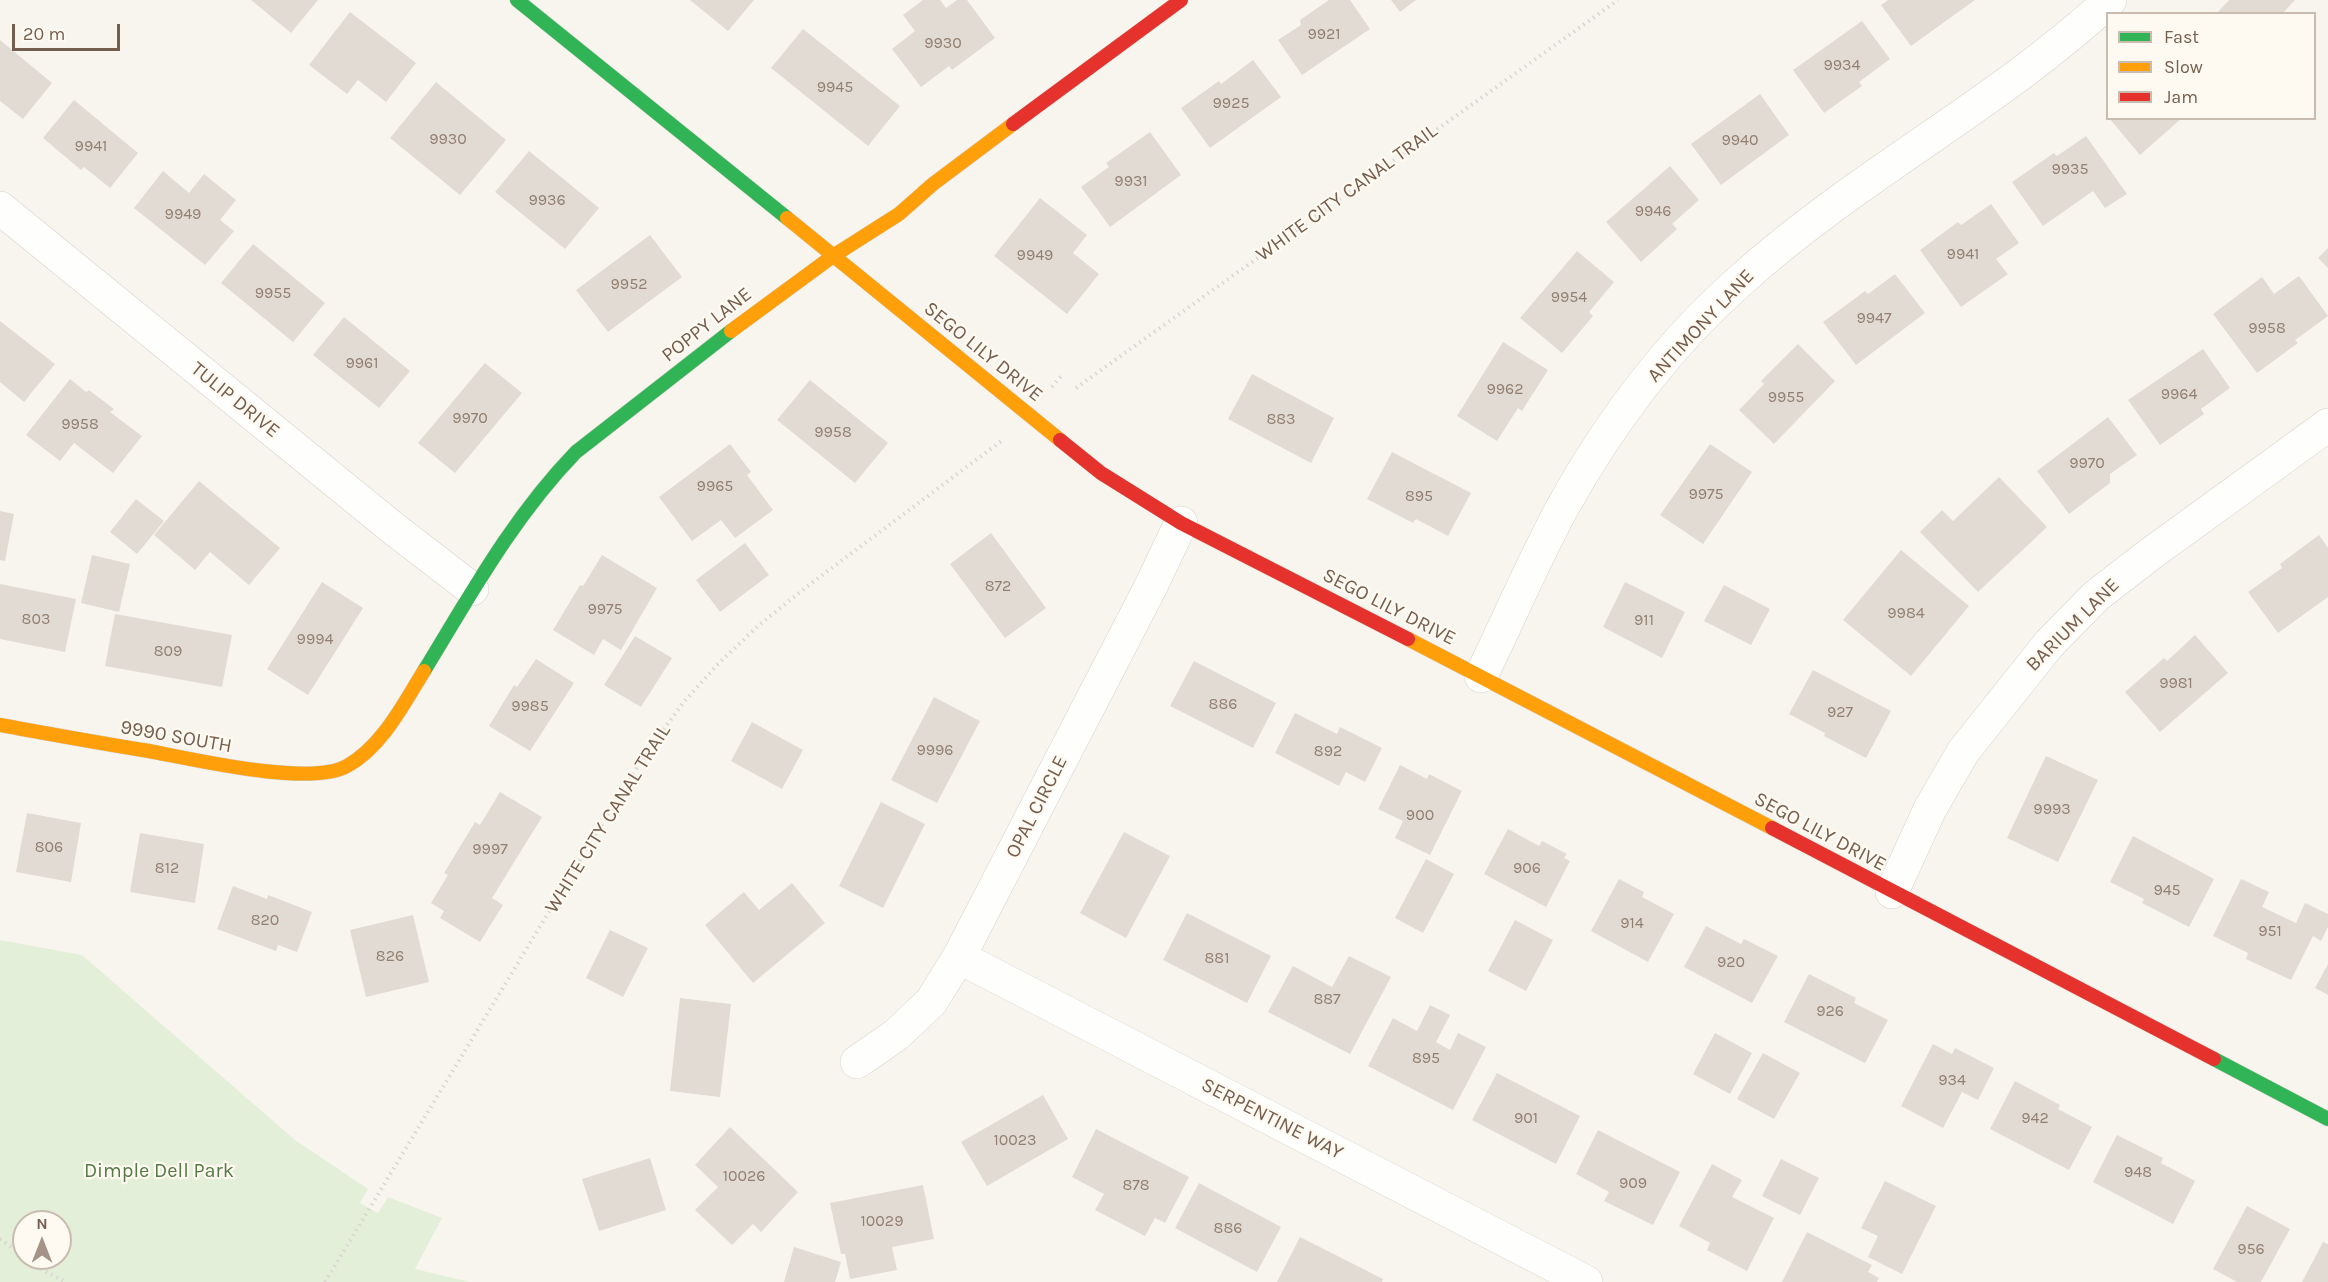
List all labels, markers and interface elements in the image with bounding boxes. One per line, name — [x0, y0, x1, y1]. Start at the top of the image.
scale bar — [15, 12, 123, 50]
legend — [2106, 12, 2316, 120]
text: 20 m — [23, 23, 65, 45]
house number: 9921 — [1307, 24, 1341, 44]
text: Fast — [2164, 26, 2199, 48]
house number: 9930 — [924, 33, 962, 53]
house number: 9934 — [1824, 55, 1860, 75]
text: Slow — [2164, 56, 2203, 78]
house number: 9945 — [817, 77, 853, 97]
text: Jam — [2164, 86, 2198, 108]
house number: 9925 — [1213, 93, 1249, 113]
street label: WHITE CITY CANAL TRAIL — [1252, 119, 1442, 267]
house number: 9930 — [429, 129, 467, 149]
house number: 9940 — [1722, 130, 1758, 150]
house number: 9941 — [75, 136, 107, 156]
house number: 9935 — [2051, 159, 2089, 179]
house number: 9931 — [1114, 171, 1148, 191]
house number: 9936 — [528, 190, 566, 210]
house number: 9946 — [1635, 201, 1671, 221]
house number: 9949 — [165, 204, 201, 224]
house number: 9941 — [1947, 244, 1979, 264]
house number: 9949 — [1017, 245, 1053, 265]
street label: ANTIMONY LANE — [1643, 265, 1759, 387]
house number: 9952 — [611, 274, 647, 294]
street label: POPPY LANE — [657, 282, 757, 368]
house number: 9955 — [255, 283, 291, 303]
house number: 9954 — [1551, 287, 1587, 307]
street label: SEGO LILY DRIVE — [919, 297, 1047, 407]
house number: 9947 — [1856, 308, 1892, 328]
house number: 9958 — [2248, 318, 2286, 338]
house number: 9961 — [345, 353, 379, 373]
street label: TULIP DRIVE — [186, 357, 284, 443]
house number: 9962 — [1487, 379, 1523, 399]
house number: 9964 — [2161, 384, 2197, 404]
house number: 9955 — [1768, 387, 1804, 407]
house number: 9970 — [452, 408, 488, 428]
house number: 883 — [1266, 409, 1296, 429]
house number: 9958 — [61, 414, 99, 434]
house number: 9958 — [814, 422, 852, 442]
house number: 9970 — [2069, 453, 2105, 473]
house number: 9965 — [697, 476, 733, 496]
house number: 9975 — [1688, 484, 1724, 504]
house number: 895 — [1405, 486, 1433, 506]
street label: SEGO LILY DRIVE — [1318, 563, 1460, 651]
street label: BARIUM LANE — [2021, 573, 2125, 677]
house number: 872 — [985, 576, 1011, 596]
house number: 9975 — [587, 599, 623, 619]
house number: 9984 — [1887, 603, 1925, 623]
house number: 803 — [22, 609, 50, 629]
house number: 911 — [1634, 610, 1654, 630]
house number: 9994 — [297, 629, 333, 649]
house number: 809 — [154, 641, 182, 661]
house number: 9981 — [2159, 673, 2193, 693]
house number: 886 — [1209, 694, 1237, 714]
house number: 9985 — [511, 696, 549, 716]
house number: 927 — [1827, 702, 1853, 722]
street label: 9990 SOUTH — [118, 715, 234, 759]
street label: WHITE CITY CANAL TRAIL — [540, 720, 676, 918]
house number: 9996 — [917, 740, 953, 760]
house number: 892 — [1314, 741, 1342, 761]
street label: OPAL CIRCLE — [1001, 752, 1073, 862]
street label: SEGO LILY DRIVE — [1750, 787, 1890, 877]
house number: 9993 — [2033, 799, 2071, 819]
house number: 900 — [1406, 805, 1434, 825]
house number: 806 — [35, 837, 63, 857]
house number: 9997 — [472, 839, 508, 859]
house number: 812 — [155, 858, 179, 878]
house number: 906 — [1513, 858, 1541, 878]
house number: 945 — [2153, 880, 2181, 900]
house number: 820 — [251, 910, 279, 930]
house number: 914 — [1620, 913, 1644, 933]
house number: 951 — [2258, 921, 2282, 941]
house number: 826 — [376, 946, 404, 966]
house number: 881 — [1205, 948, 1229, 968]
house number: 920 — [1717, 952, 1745, 972]
house number: 887 — [1313, 989, 1341, 1009]
house number: 926 — [1816, 1001, 1844, 1021]
house number: 895 — [1412, 1048, 1440, 1068]
house number: 934 — [1938, 1070, 1966, 1090]
street label: SERPENTINE WAY — [1197, 1073, 1347, 1165]
house number: 901 — [1514, 1108, 1538, 1128]
house number: 942 — [2021, 1108, 2049, 1128]
house number: 10023 — [994, 1130, 1036, 1150]
park label: Dimple Dell Park — [84, 1159, 234, 1183]
house number: 948 — [2124, 1162, 2152, 1182]
house number: 10026 — [723, 1166, 765, 1186]
house number: 909 — [1619, 1173, 1647, 1193]
house number: 878 — [1122, 1175, 1150, 1195]
north arrow — [12, 1210, 72, 1270]
house number: 10029 — [861, 1211, 903, 1231]
text: N — [36, 1214, 48, 1233]
house number: 886 — [1214, 1218, 1242, 1238]
house number: 956 — [2237, 1239, 2265, 1259]

